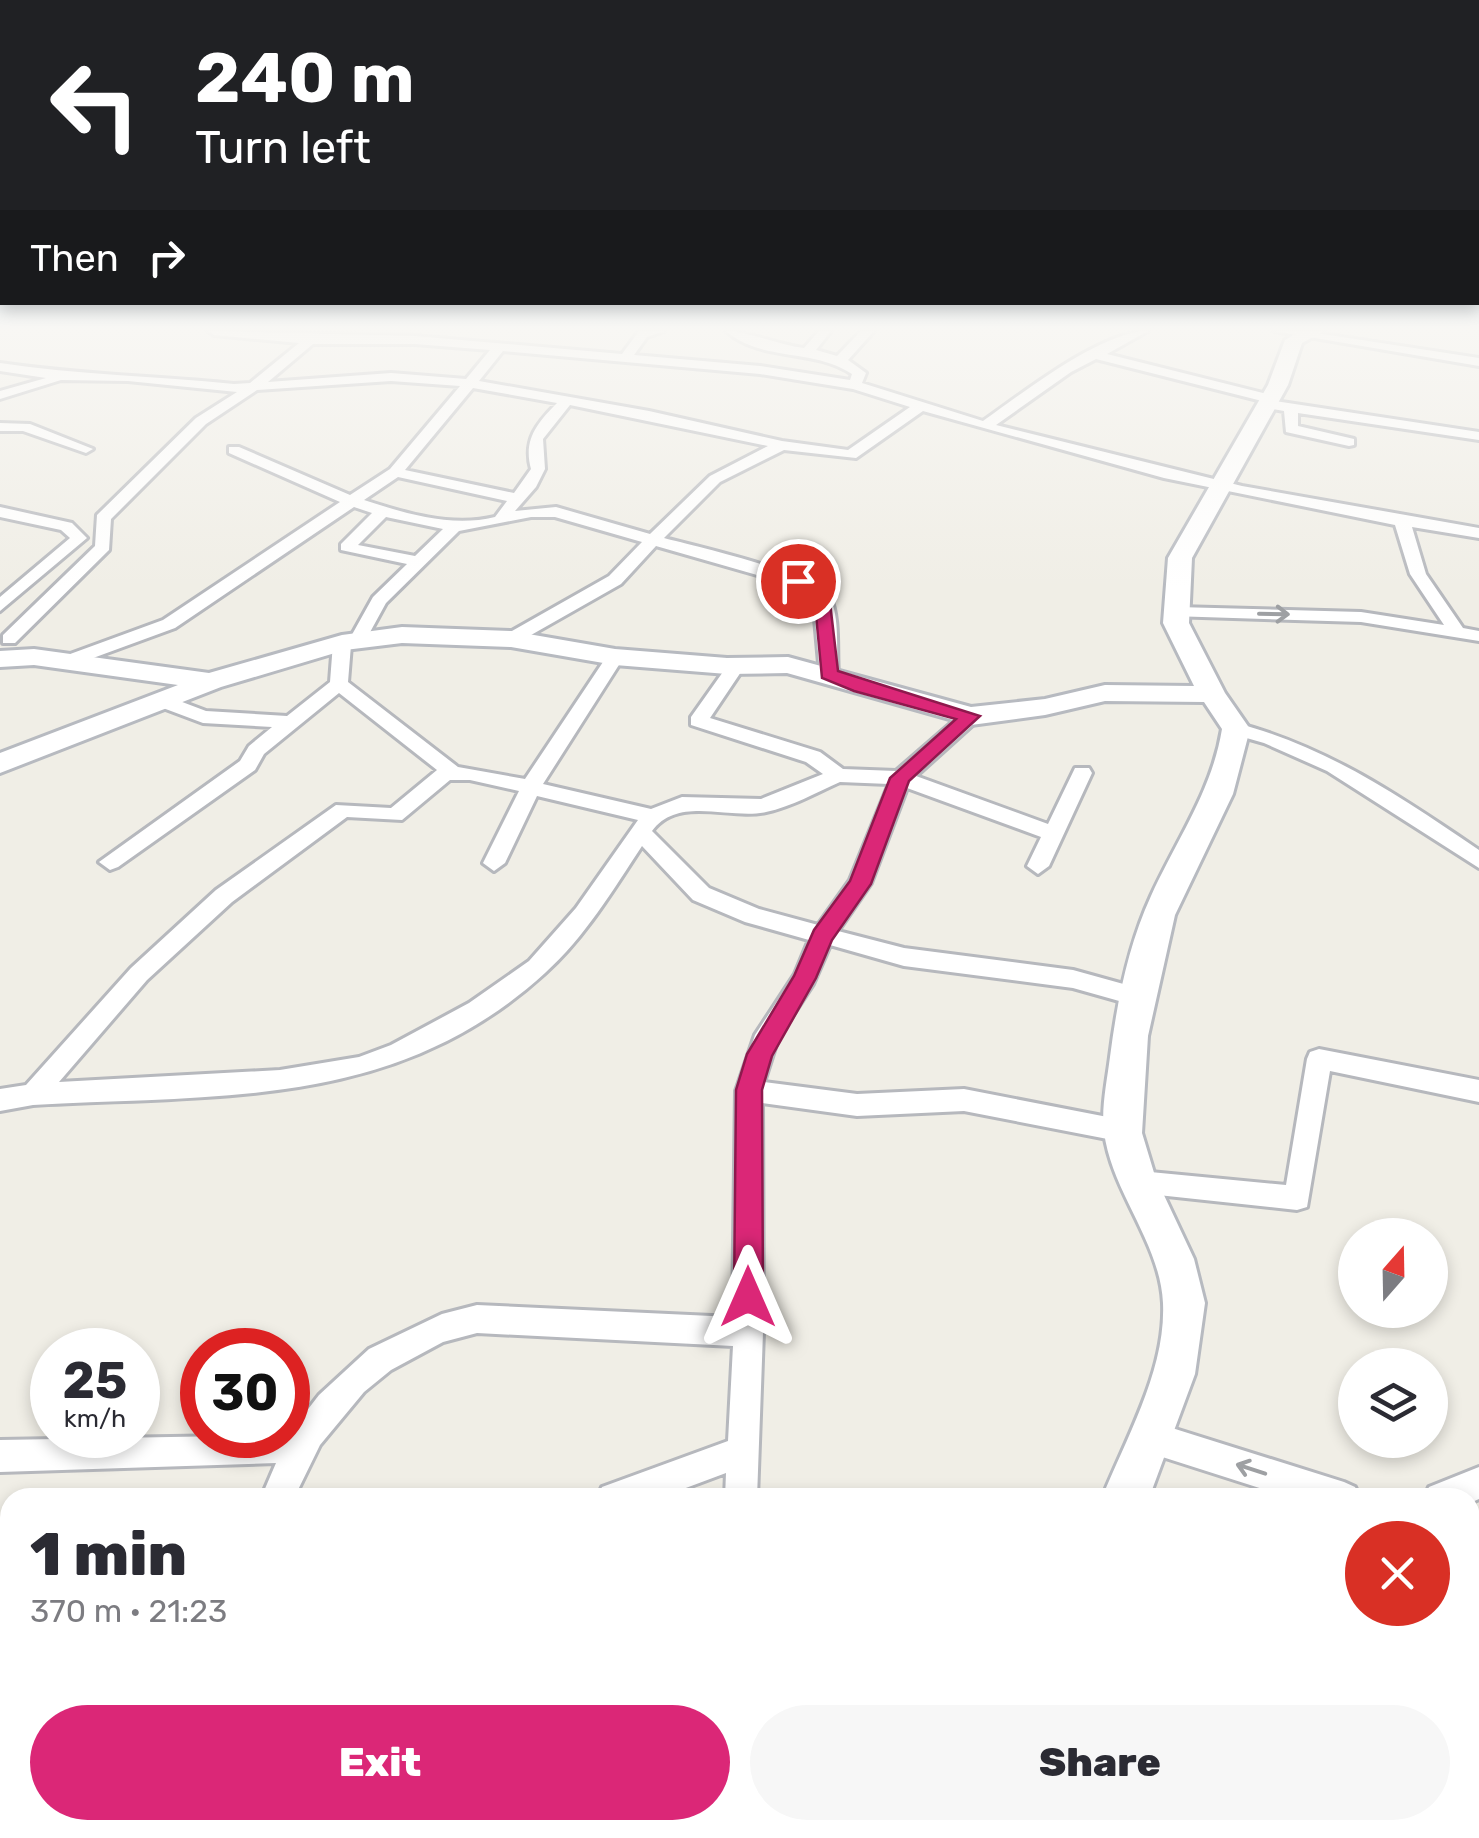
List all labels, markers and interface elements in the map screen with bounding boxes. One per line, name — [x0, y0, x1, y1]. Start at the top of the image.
text: 240 m — [195, 37, 415, 120]
icon: left — [30, 40, 160, 170]
text: Turn left — [195, 121, 371, 174]
icon: right — [139, 230, 194, 285]
text: Then — [30, 235, 119, 281]
pin — [756, 539, 841, 624]
icon: arrive — [771, 554, 826, 609]
one-way arrow — [1258, 604, 1290, 623]
north arrow — [1338, 1218, 1448, 1328]
map controls — [1338, 1218, 1448, 1458]
position arrow — [696, 1245, 800, 1349]
speed limit sign: 30 — [180, 1328, 310, 1458]
button: layers — [1338, 1348, 1448, 1458]
text: 25 — [63, 1351, 127, 1411]
text: km/h — [64, 1404, 126, 1433]
one-way arrow — [1236, 1459, 1267, 1477]
text: 1 min — [30, 1519, 187, 1590]
button: close — [1345, 1521, 1450, 1626]
text: 370 m · 21:23 — [30, 1592, 227, 1630]
button: Exit — [30, 1705, 730, 1820]
button: Share — [750, 1705, 1450, 1820]

